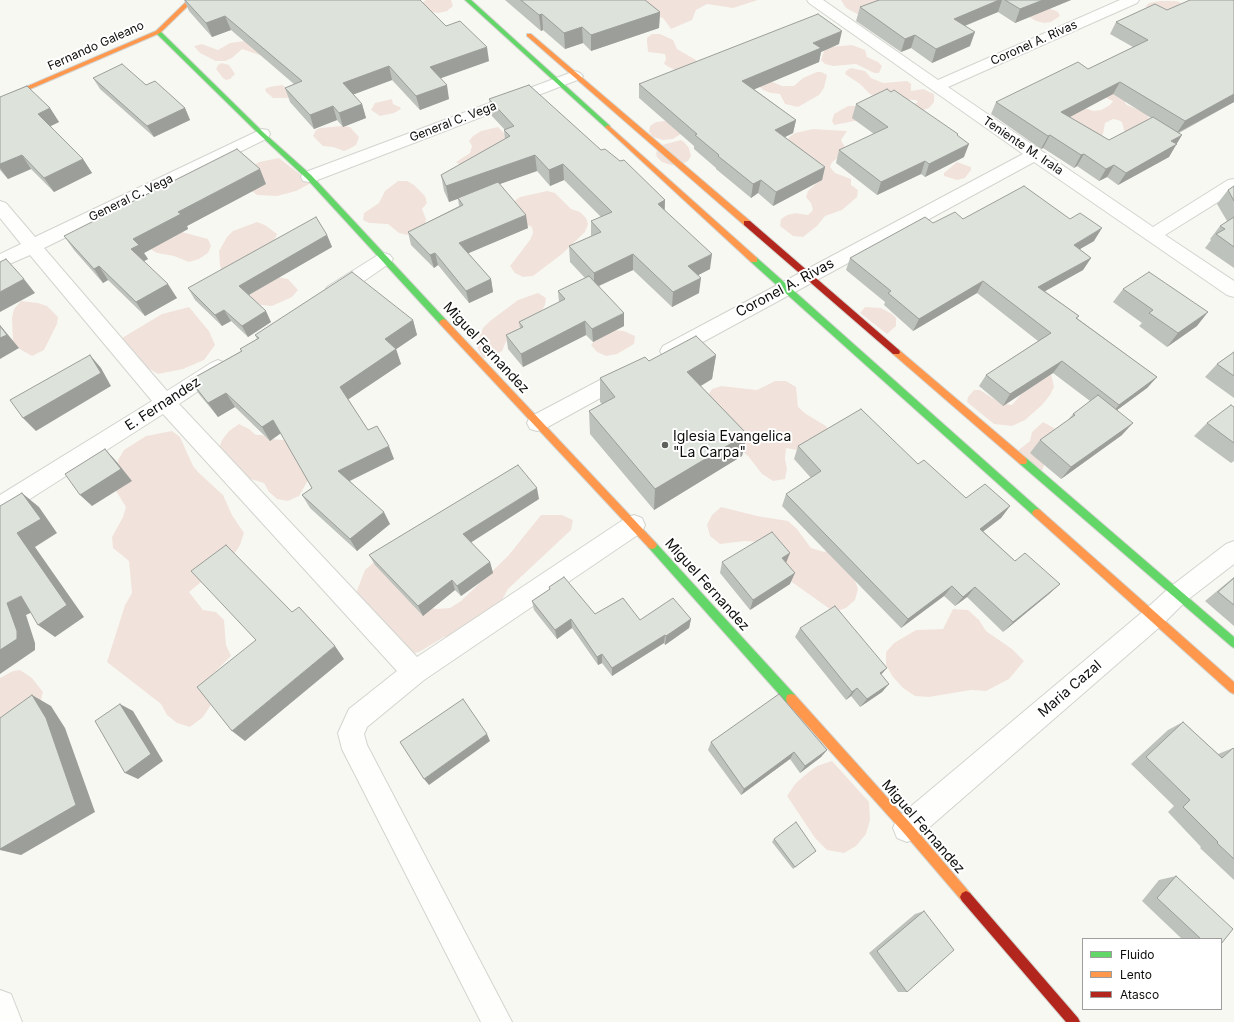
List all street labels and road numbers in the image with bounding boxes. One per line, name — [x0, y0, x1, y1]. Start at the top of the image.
street label: Coronel A. Rivas — [988, 17, 1080, 69]
street label: Fernando Galeano — [46, 18, 146, 74]
street label: General C. Vega — [408, 99, 498, 145]
street label: Teniente M. Irala — [980, 114, 1066, 178]
street label: General C. Vega — [87, 171, 175, 225]
street label: Coronel A. Rivas — [733, 255, 837, 321]
street label: Miguel Fernandez — [439, 299, 533, 397]
street label: E. Fernandez — [122, 373, 204, 435]
street label: Miguel Fernandez — [661, 535, 753, 635]
street label: Maria Cazal — [1035, 657, 1105, 721]
street label: Miguel Fernandez — [878, 777, 968, 877]

